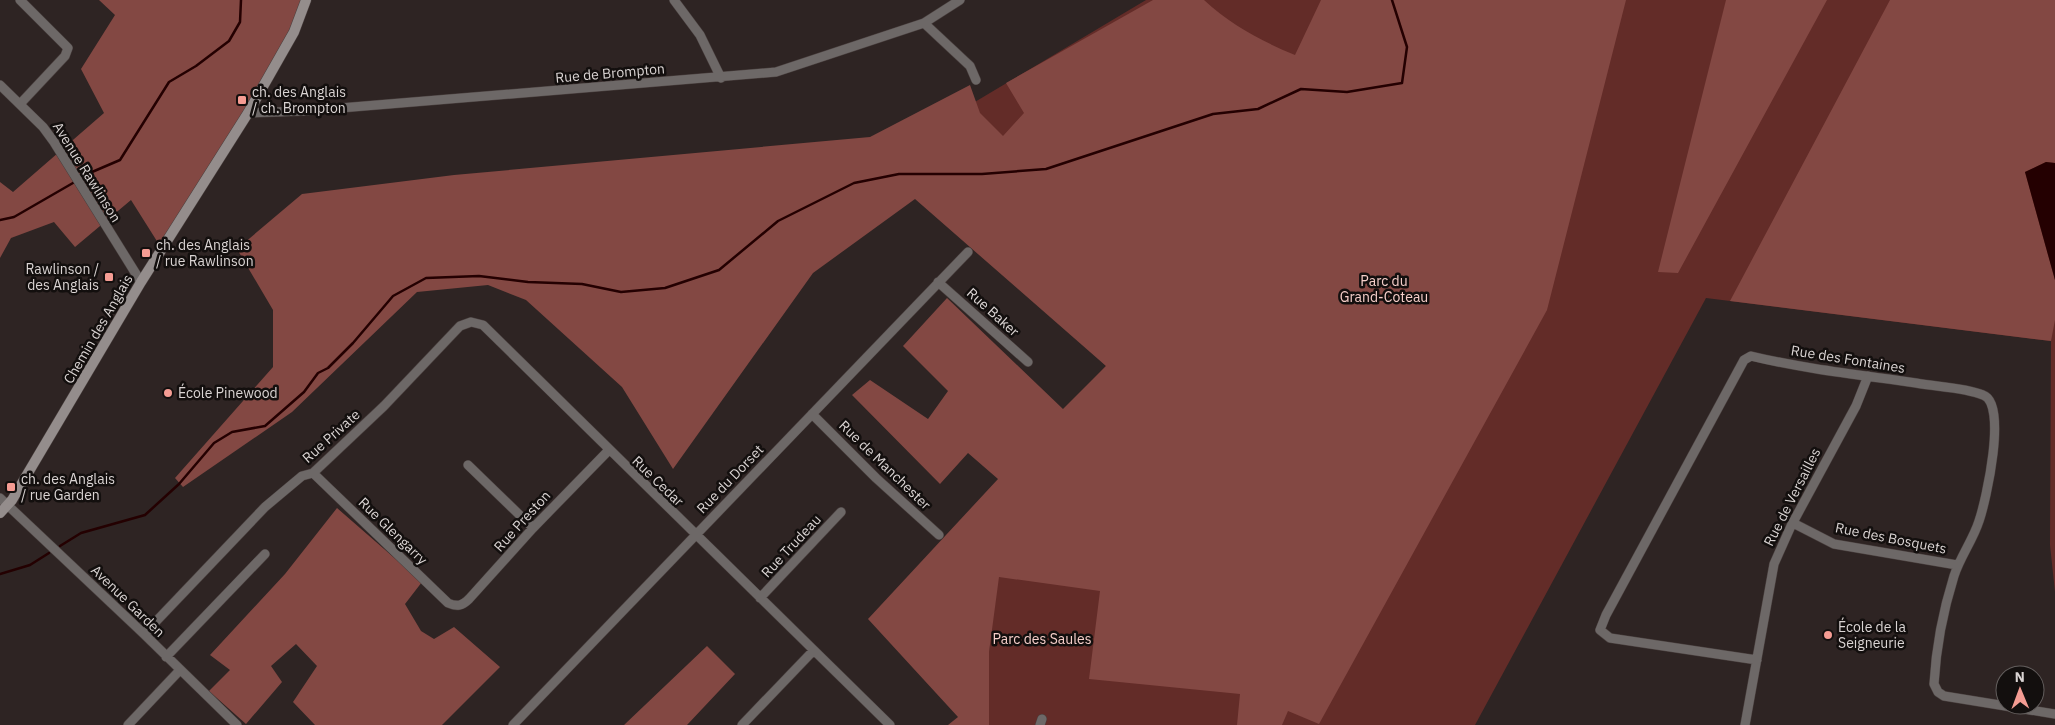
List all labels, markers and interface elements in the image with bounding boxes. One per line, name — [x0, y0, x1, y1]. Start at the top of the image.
street label: Rue de Brompton — [554, 59, 666, 87]
place label: ch. des Anglais / ch. Brompton — [252, 83, 346, 117]
marker: ch. des Anglais / ch. Brompton — [236, 94, 248, 106]
street label: Avenue Rawlinson — [49, 118, 125, 226]
place label: ch. des Anglais / rue Rawlinson — [156, 236, 254, 270]
marker: ch. des Anglais / rue Rawlinson — [140, 247, 152, 259]
place label: Rawlinson / des Anglais — [25, 260, 99, 294]
street label: Chemin des Anglais — [59, 271, 137, 387]
marker: Rawlinson / des Anglais — [103, 271, 115, 283]
park label: Parc du Grand-Coteau — [1340, 272, 1428, 306]
street label: Rue Baker — [963, 284, 1023, 340]
street label: Rue des Fontaines — [1790, 341, 1907, 377]
place label: École Pinewood — [178, 383, 278, 402]
marker: École Pinewood — [162, 387, 174, 399]
street label: Rue Private — [298, 405, 364, 467]
street label: Rue de Manchester — [835, 417, 935, 513]
street label: Rue du Dorset — [693, 441, 767, 517]
street label: Rue de Versailles — [1760, 445, 1825, 549]
street label: Rue Cedar — [628, 452, 688, 510]
place label: ch. des Anglais / rue Garden — [21, 470, 115, 504]
marker: ch. des Anglais / rue Garden — [5, 481, 17, 493]
street label: Rue Preston — [490, 487, 554, 555]
street label: Rue Glengarry — [355, 494, 431, 568]
street label: Rue Trudeau — [757, 511, 825, 581]
street label: Rue des Bosquets — [1834, 518, 1948, 558]
street label: Avenue Garden — [87, 561, 169, 641]
place label: École de la Seigneurie — [1838, 617, 1907, 652]
marker: École de la Seigneurie — [1822, 629, 1834, 641]
park label: Parc des Saules — [992, 630, 1092, 648]
north arrow — [1995, 665, 2045, 715]
text: N — [2015, 668, 2025, 686]

